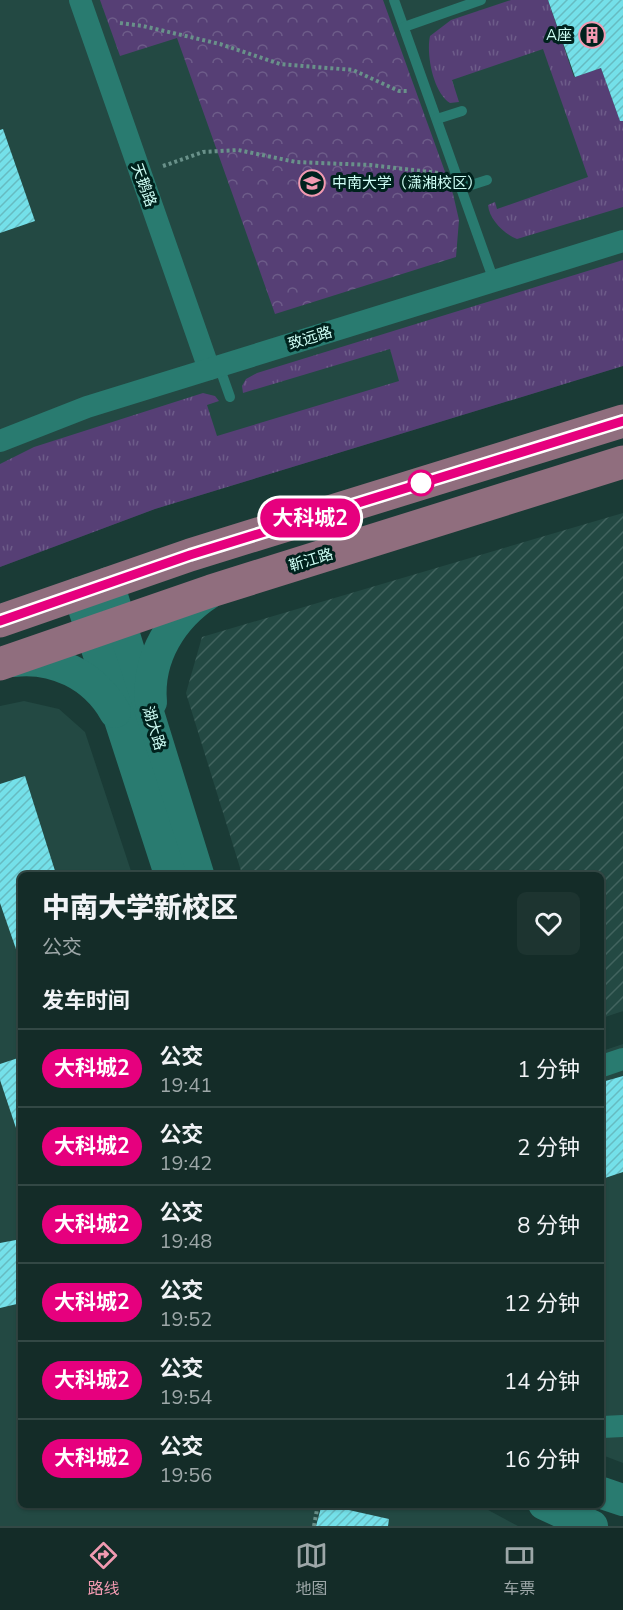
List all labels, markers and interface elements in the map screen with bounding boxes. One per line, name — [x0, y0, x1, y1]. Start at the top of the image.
building icon: A座 — [577, 20, 607, 50]
place label: A座 — [546, 25, 572, 45]
street label: 天鹅路 — [127, 160, 161, 210]
school or university icon: 中南大学（潇湘校区） — [297, 168, 327, 198]
place label: 中南大学（潇湘校区） — [332, 173, 482, 193]
street label: 致远路 — [286, 322, 334, 354]
unlabelled marker — [408, 470, 434, 496]
line badge: 大科城2 — [268, 498, 352, 538]
text: 大科城2 — [272, 504, 348, 532]
street label: 靳江路 — [287, 544, 335, 576]
street label: 湖大路 — [138, 704, 170, 752]
text: 中南大学新校区 — [42, 889, 238, 927]
button: heart — [517, 892, 580, 955]
text: 公交 — [42, 934, 82, 961]
text: 发车时间 — [42, 986, 130, 1016]
text: 公交 — [160, 1042, 204, 1072]
text: 大科城2 — [54, 1054, 130, 1082]
text: 1 分钟 — [517, 1055, 580, 1085]
text: 19:41 — [160, 1072, 212, 1099]
text: 公交 — [160, 1120, 204, 1150]
text: 大科城2 — [54, 1132, 130, 1160]
text: 2 分钟 — [517, 1133, 580, 1163]
text: 19:42 — [160, 1150, 212, 1177]
text: 公交 — [160, 1198, 204, 1228]
text: 大科城2 — [54, 1210, 130, 1238]
text: 8 分钟 — [517, 1211, 580, 1241]
text: 19:48 — [160, 1228, 212, 1255]
text: 公交 — [160, 1276, 204, 1306]
text: 大科城2 — [54, 1288, 130, 1316]
text: 12 分钟 — [504, 1289, 580, 1319]
text: 19:52 — [160, 1306, 212, 1333]
text: 公交 — [160, 1354, 204, 1384]
text: 大科城2 — [54, 1366, 130, 1394]
text: 14 分钟 — [504, 1367, 580, 1397]
text: 19:54 — [160, 1384, 212, 1411]
text: 公交 — [160, 1432, 204, 1462]
text: 大科城2 — [54, 1444, 130, 1472]
text: 16 分钟 — [504, 1445, 580, 1475]
text: 19:56 — [160, 1462, 212, 1489]
tab: 路线 — [87, 1539, 120, 1600]
tab: 地图 — [295, 1539, 328, 1600]
tab: 车票 — [503, 1539, 536, 1600]

